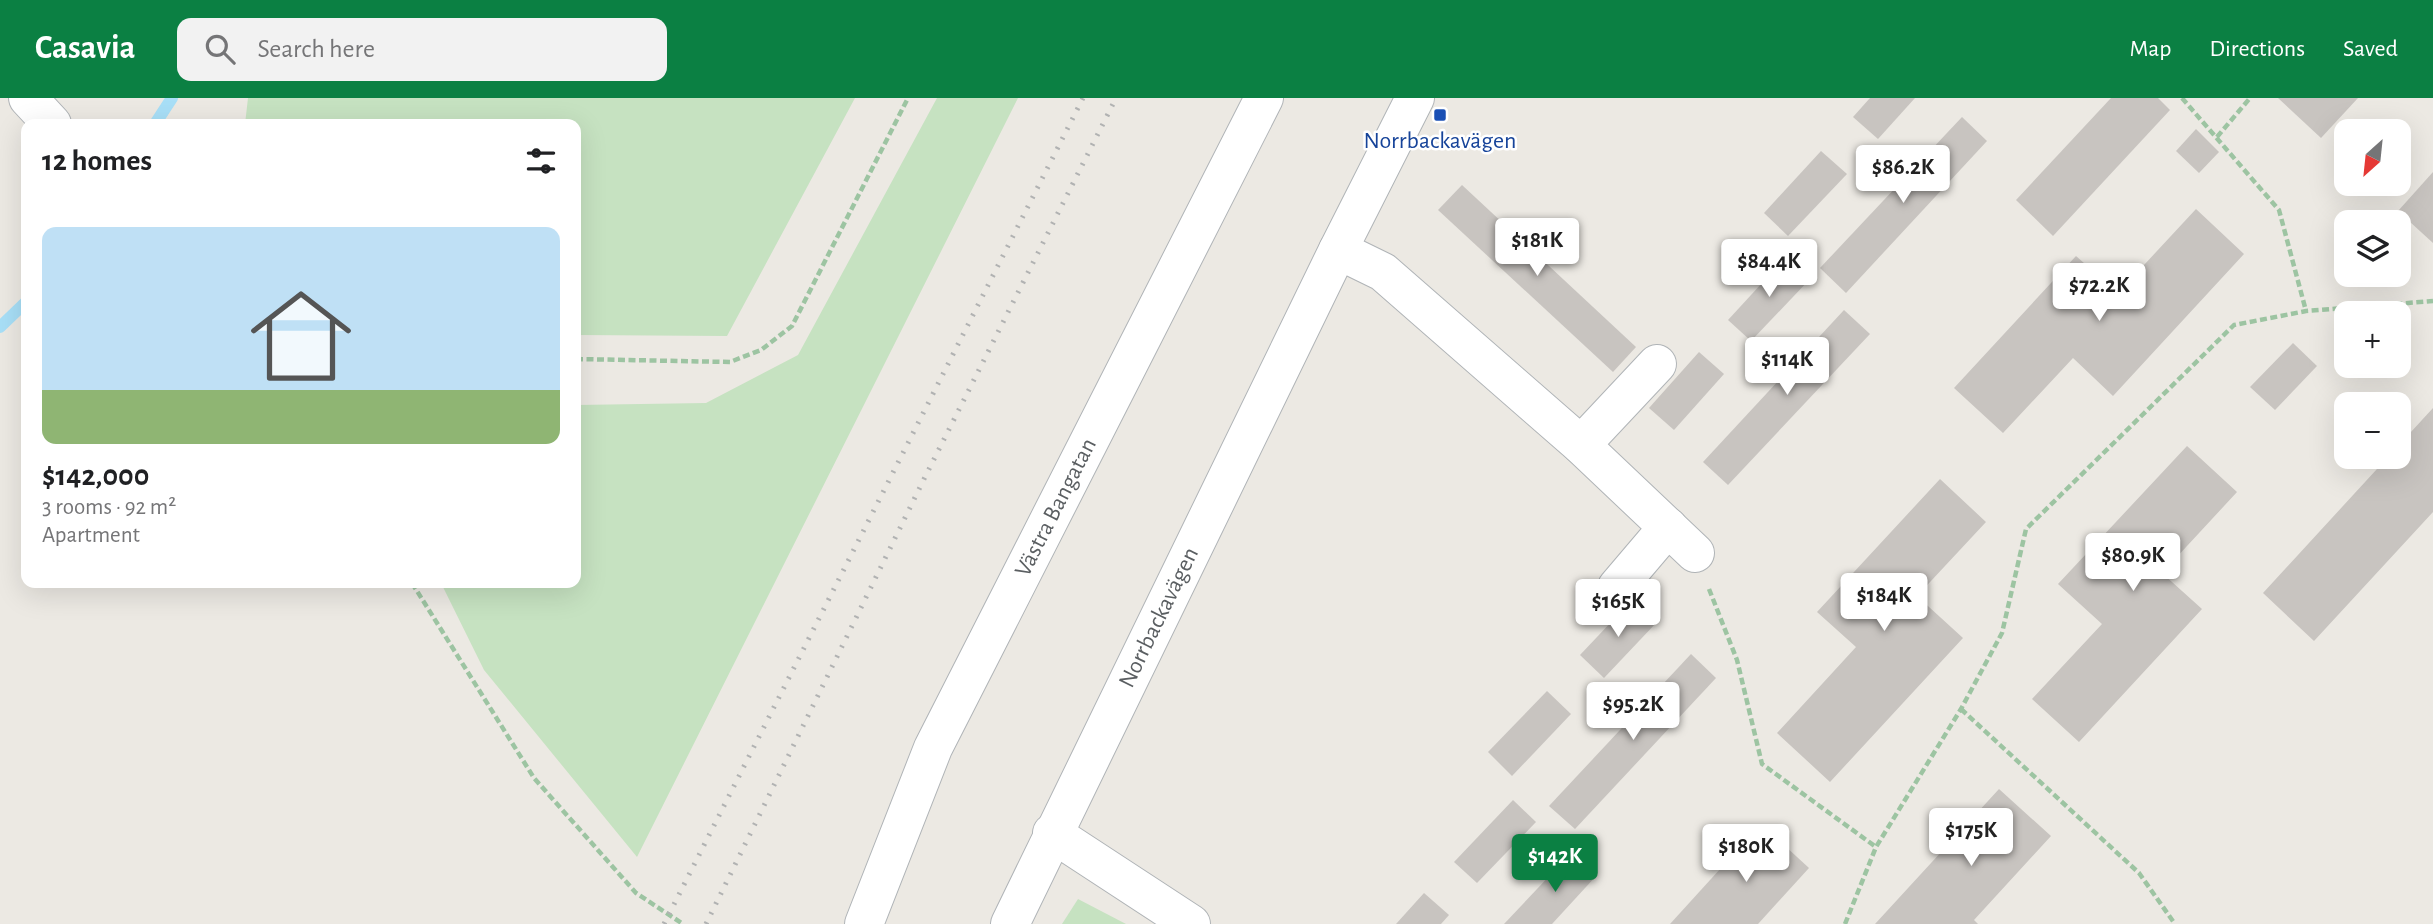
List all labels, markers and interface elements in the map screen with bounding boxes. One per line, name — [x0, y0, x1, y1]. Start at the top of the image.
search box — [177, 18, 667, 81]
icon: search — [201, 30, 239, 68]
text: Casavia — [35, 32, 135, 65]
text: Search here — [257, 36, 375, 62]
text: Map — [2129, 37, 2171, 61]
text: Directions — [2209, 37, 2305, 61]
text: Saved — [2343, 37, 2398, 61]
marker: Norrbackavägen — [1432, 107, 1448, 123]
north arrow — [2334, 119, 2412, 196]
map controls — [2334, 119, 2411, 469]
place label: Norrbackavägen — [1364, 129, 1516, 153]
icon: filters — [522, 142, 560, 180]
text: 12 homes — [42, 146, 152, 176]
pin: $86.2K — [1846, 146, 1960, 205]
text: $86.2K — [1872, 156, 1934, 179]
button: layers — [2334, 210, 2411, 287]
pin: $181K — [1488, 218, 1586, 278]
text: $181K — [1511, 229, 1563, 252]
pin: $84.4K — [1712, 240, 1826, 299]
text: $84.4K — [1737, 250, 1801, 273]
pin: $72.2K — [2042, 264, 2156, 323]
icon: home — [238, 273, 364, 399]
text: $72.2K — [2069, 274, 2129, 297]
button: + — [2334, 301, 2411, 378]
pin: $114K — [1738, 338, 1836, 397]
text: $114K — [1761, 348, 1813, 371]
button: − — [2334, 392, 2411, 469]
street label: Västra Bangatan — [1011, 434, 1101, 581]
text: $142,000 — [42, 461, 149, 491]
text: 3 rooms · 92 m² — [42, 496, 176, 519]
text: Apartment — [42, 524, 140, 547]
pin: $80.9K — [2076, 533, 2190, 593]
street label: Norrbackavägen — [1115, 543, 1203, 691]
text: $80.9K — [2101, 544, 2165, 567]
pin: $184K — [1835, 574, 1933, 633]
pin: $165K — [1569, 580, 1667, 639]
text: $184K — [1857, 584, 1911, 607]
text: $165K — [1591, 590, 1645, 613]
pin: $95.2K — [1576, 682, 1690, 742]
text: $95.2K — [1603, 693, 1663, 716]
pin: $175K — [1922, 808, 2020, 868]
text: $175K — [1945, 819, 1997, 842]
pin: $180K — [1697, 824, 1795, 884]
pin: $142K — [1506, 834, 1604, 894]
text: $180K — [1718, 835, 1774, 858]
text: $142K — [1528, 845, 1582, 868]

